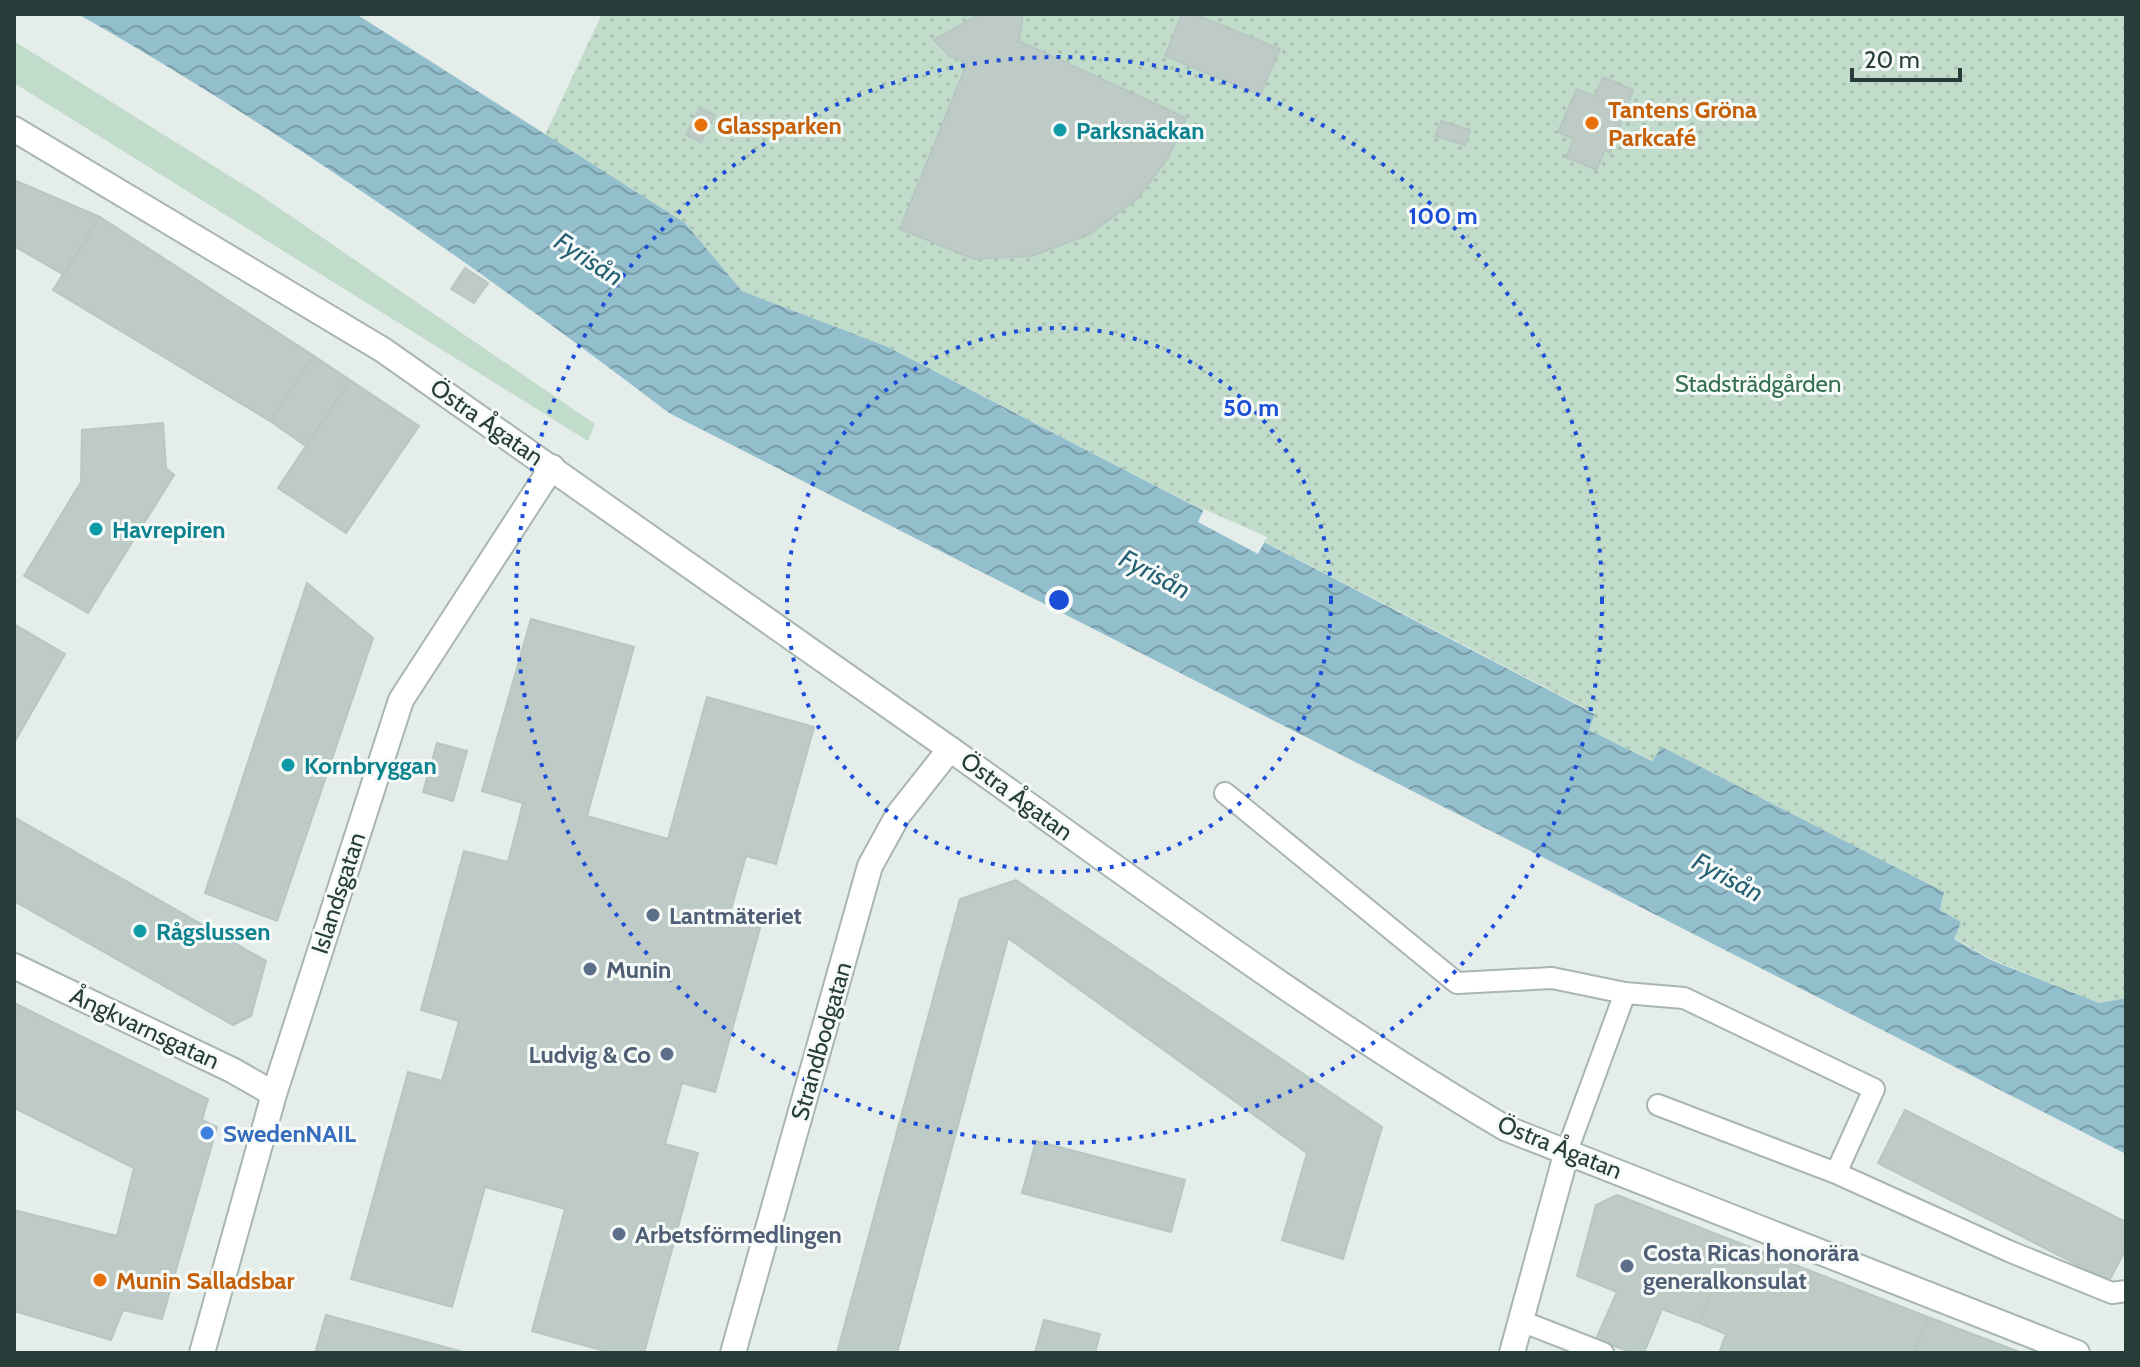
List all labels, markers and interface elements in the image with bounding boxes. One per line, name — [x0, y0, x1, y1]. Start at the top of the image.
scale bar — [1852, 32, 1960, 82]
text: 20 m — [1864, 45, 1920, 74]
place label: Tantens Gröna Parkcafé — [1608, 95, 1757, 152]
place label: Glassparken — [717, 111, 842, 140]
marker: Tantens Gröna Parkcafé — [1583, 114, 1601, 132]
marker: Glassparken — [692, 116, 710, 134]
place label: Parksnäckan — [1076, 116, 1205, 145]
marker: Parksnäckan — [1051, 121, 1069, 139]
text: 100 m — [1408, 201, 1478, 230]
water label: Fyrisån — [549, 225, 629, 293]
park label: Stadsträdgården — [1675, 369, 1841, 398]
street label: Östra Ågatan — [425, 372, 549, 472]
text: 50 m — [1223, 393, 1279, 422]
place label: Havrepiren — [112, 515, 226, 544]
marker: Havrepiren — [87, 520, 105, 538]
water label: Fyrisån — [1114, 542, 1196, 606]
centre of rings — [1045, 586, 1073, 614]
street label: Östra Ågatan — [955, 746, 1079, 846]
place label: Kornbryggan — [304, 751, 437, 780]
marker: Kornbryggan — [279, 756, 297, 774]
street label: Islandsgatan — [305, 829, 371, 957]
water label: Fyrisån — [1687, 845, 1769, 909]
place label: Lantmäteriet — [669, 901, 802, 930]
marker: Lantmäteriet — [644, 906, 662, 924]
place label: Rågslussen — [156, 917, 270, 946]
marker: Rågslussen — [131, 922, 149, 940]
place label: Munin — [606, 955, 671, 984]
street label: Strandbodgatan — [785, 958, 857, 1124]
marker: Munin — [581, 960, 599, 978]
street label: Ångkvarnsgatan — [66, 981, 224, 1075]
place label: Ludvig & Co — [529, 1040, 651, 1069]
marker: Ludvig & Co — [658, 1045, 676, 1063]
street label: Östra Ågatan — [1494, 1109, 1626, 1185]
place label: SwedenNAIL — [223, 1119, 356, 1148]
marker: SwedenNAIL — [198, 1124, 216, 1142]
place label: Arbetsförmedlingen — [635, 1220, 842, 1249]
marker: Arbetsförmedlingen — [610, 1225, 628, 1243]
place label: Costa Ricas honorära generalkonsulat — [1643, 1238, 1859, 1295]
marker: Costa Ricas honorära generalkonsulat — [1618, 1257, 1636, 1275]
place label: Munin Salladsbar — [116, 1266, 295, 1295]
marker: Munin Salladsbar — [91, 1271, 109, 1289]

